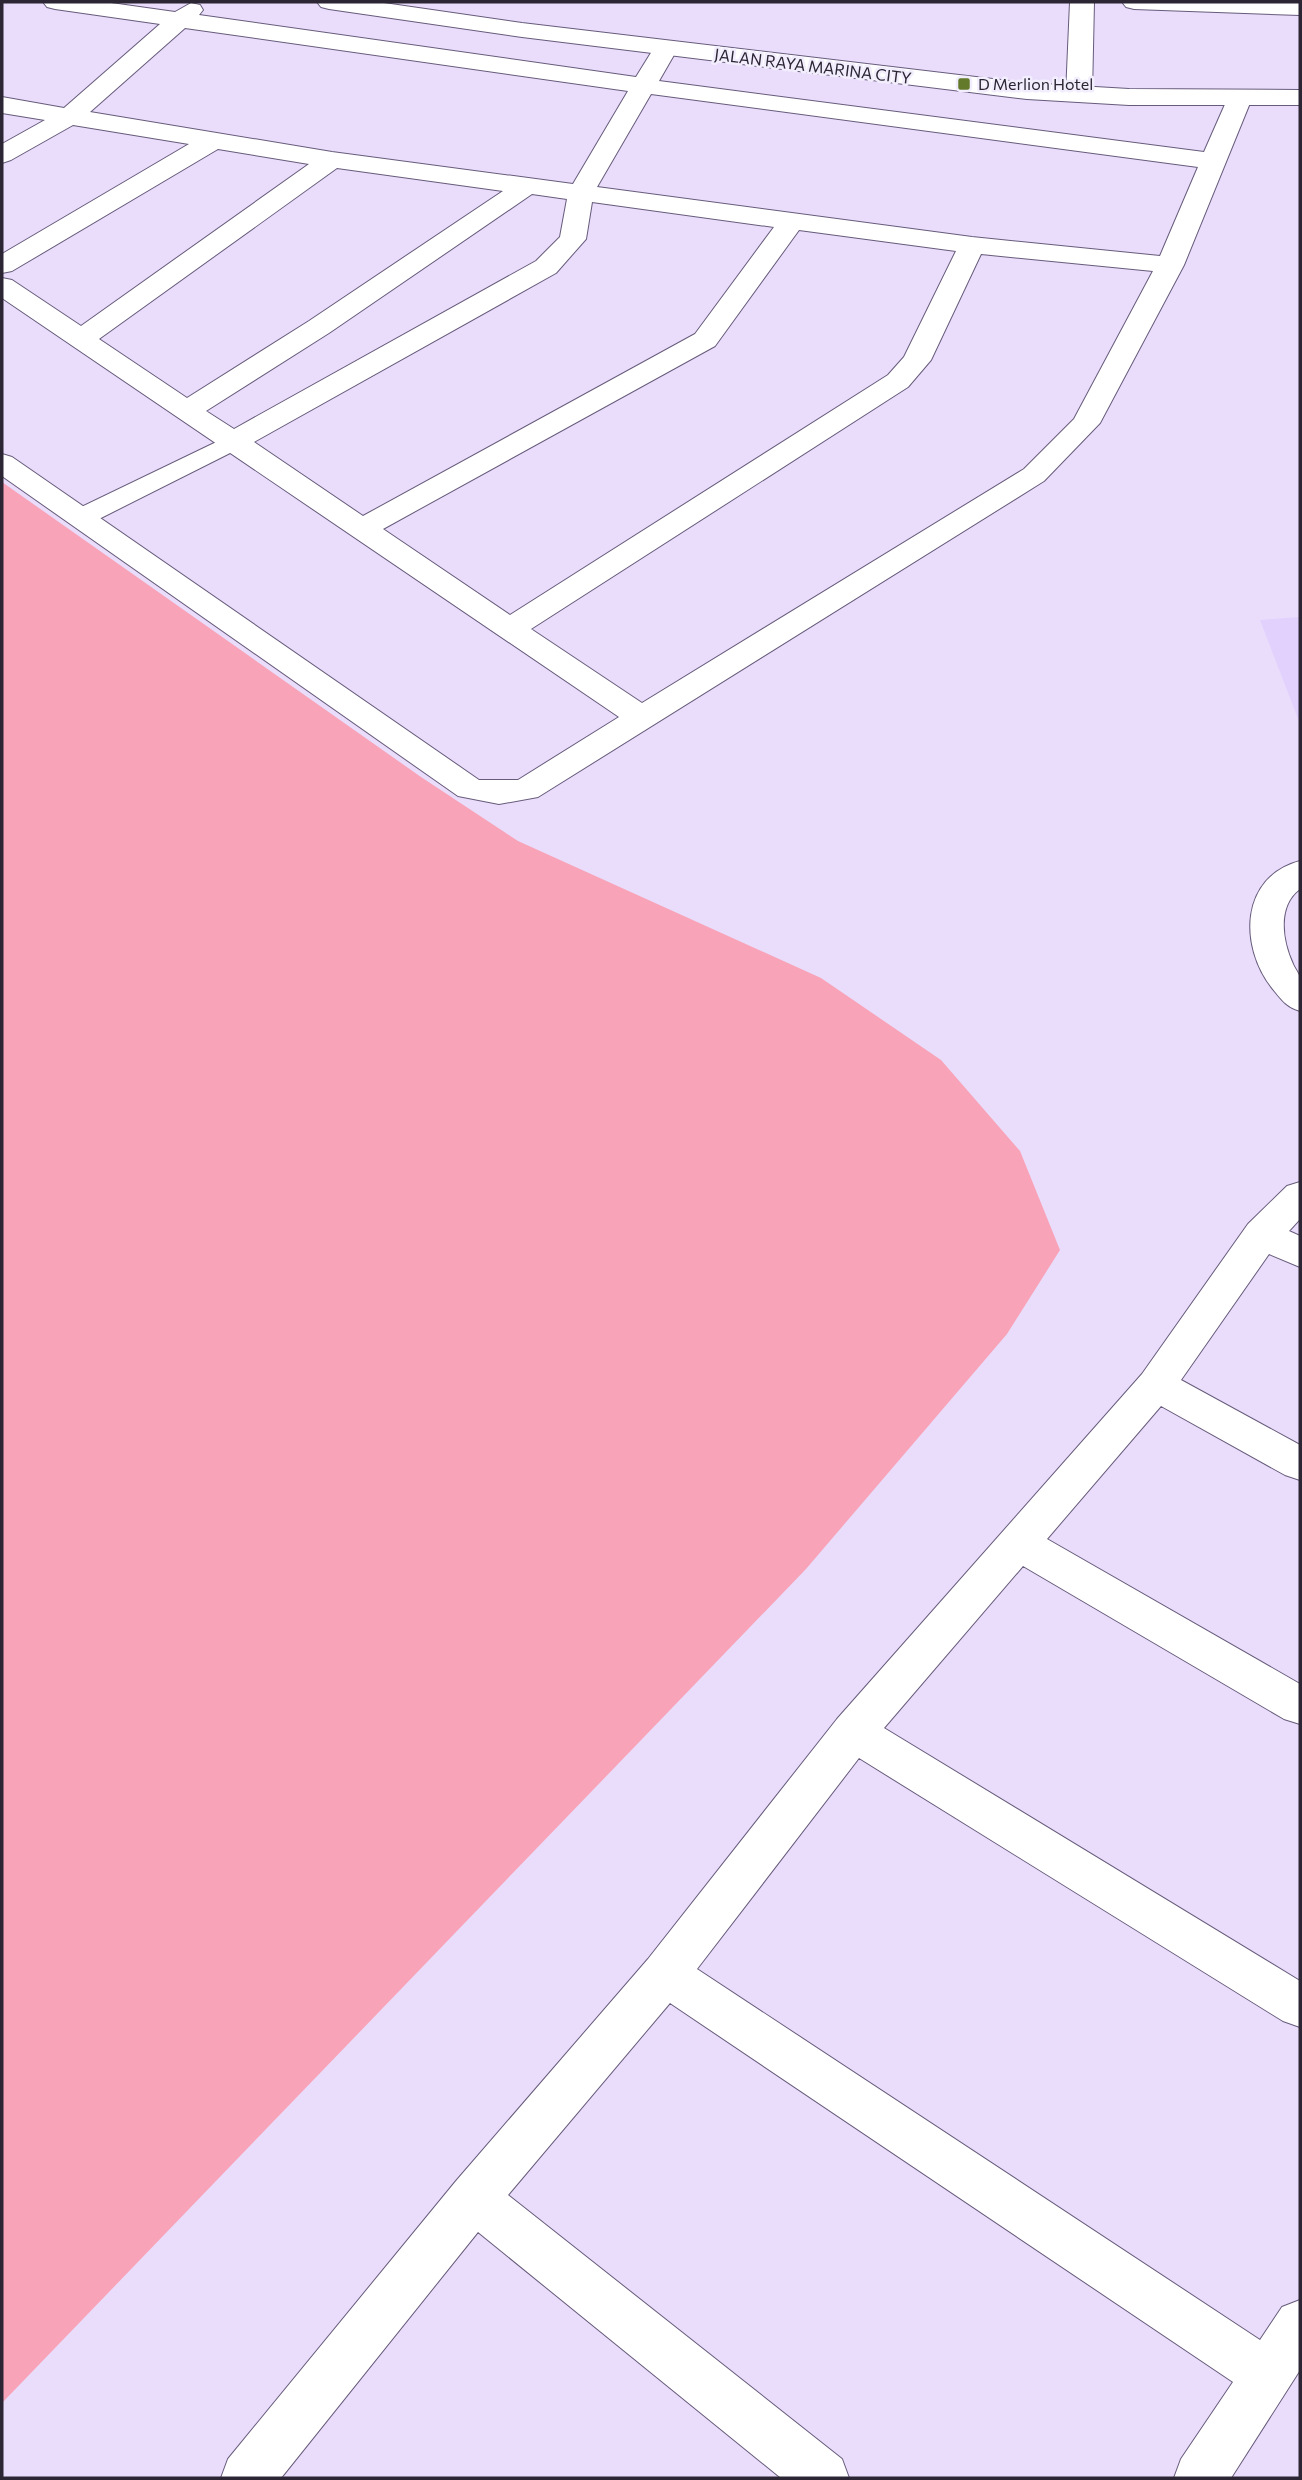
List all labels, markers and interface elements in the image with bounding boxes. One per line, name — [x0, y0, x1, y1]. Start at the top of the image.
street label: JALAN RAYA MARINA CITY — [713, 44, 913, 87]
place label: D Merlion Hotel — [978, 74, 1093, 93]
marker: D Merlion Hotel — [956, 76, 972, 92]

